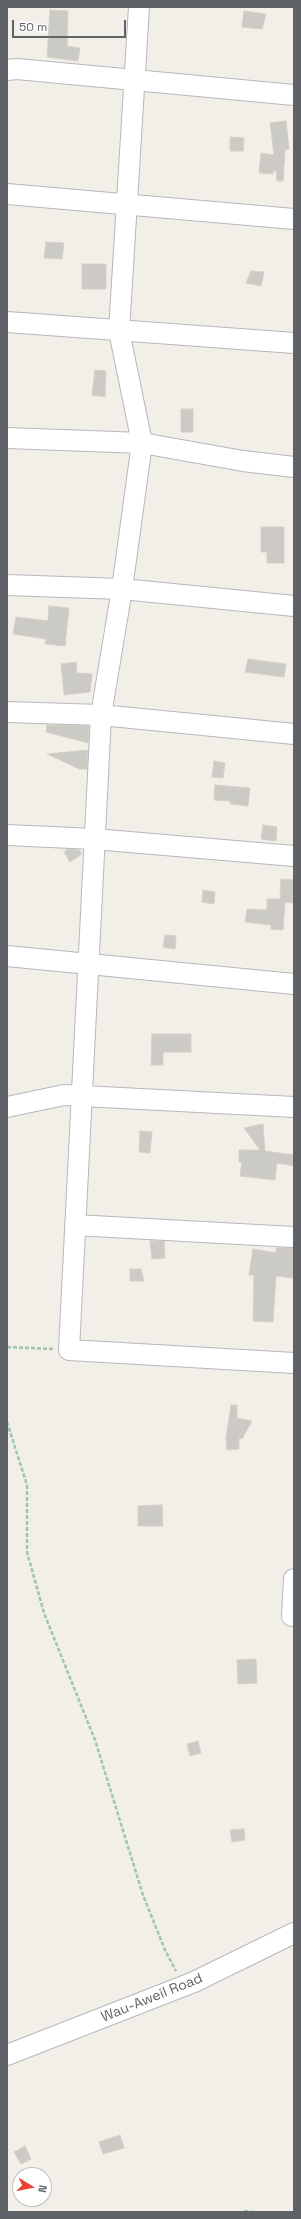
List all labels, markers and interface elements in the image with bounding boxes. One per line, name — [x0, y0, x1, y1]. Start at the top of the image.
scale bar — [14, 12, 128, 38]
text: 50 m — [19, 19, 47, 35]
street label: Wau-Aweil Road — [99, 1970, 205, 2026]
north arrow — [12, 2167, 52, 2207]
text: N — [35, 2184, 50, 2194]

